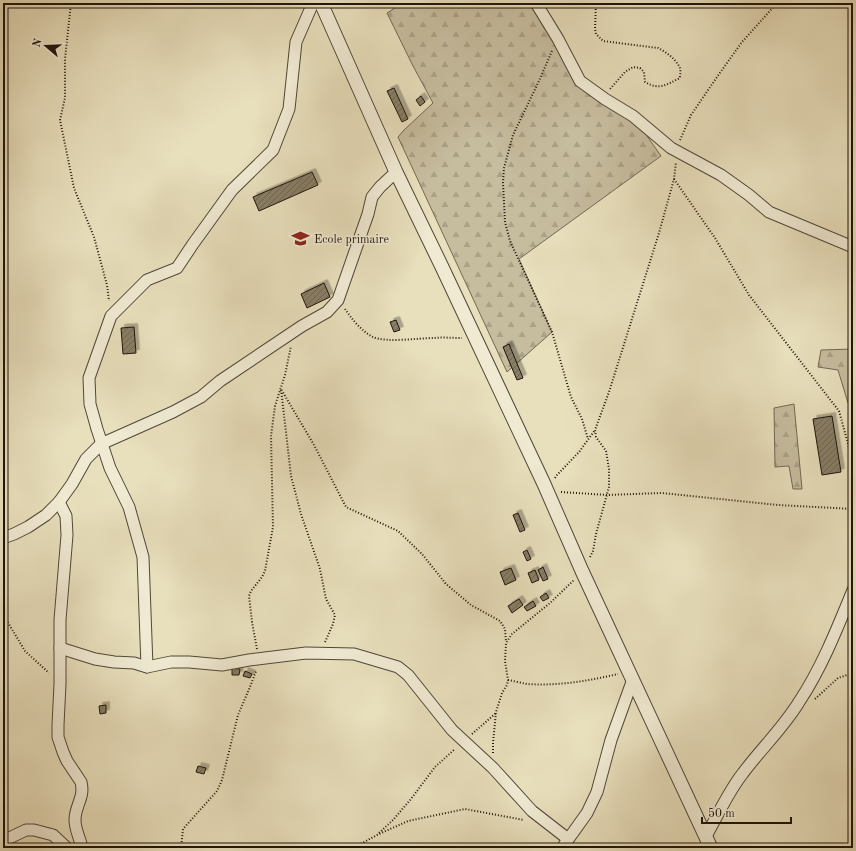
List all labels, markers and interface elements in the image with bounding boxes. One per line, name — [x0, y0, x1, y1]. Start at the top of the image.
north arrow — [26, 26, 66, 66]
text: N — [31, 37, 45, 49]
school or university icon: Ecole primaire — [291, 229, 311, 249]
place label: Ecole primaire — [314, 234, 390, 246]
scale bar — [702, 799, 791, 825]
text: 50 m — [708, 807, 735, 820]

